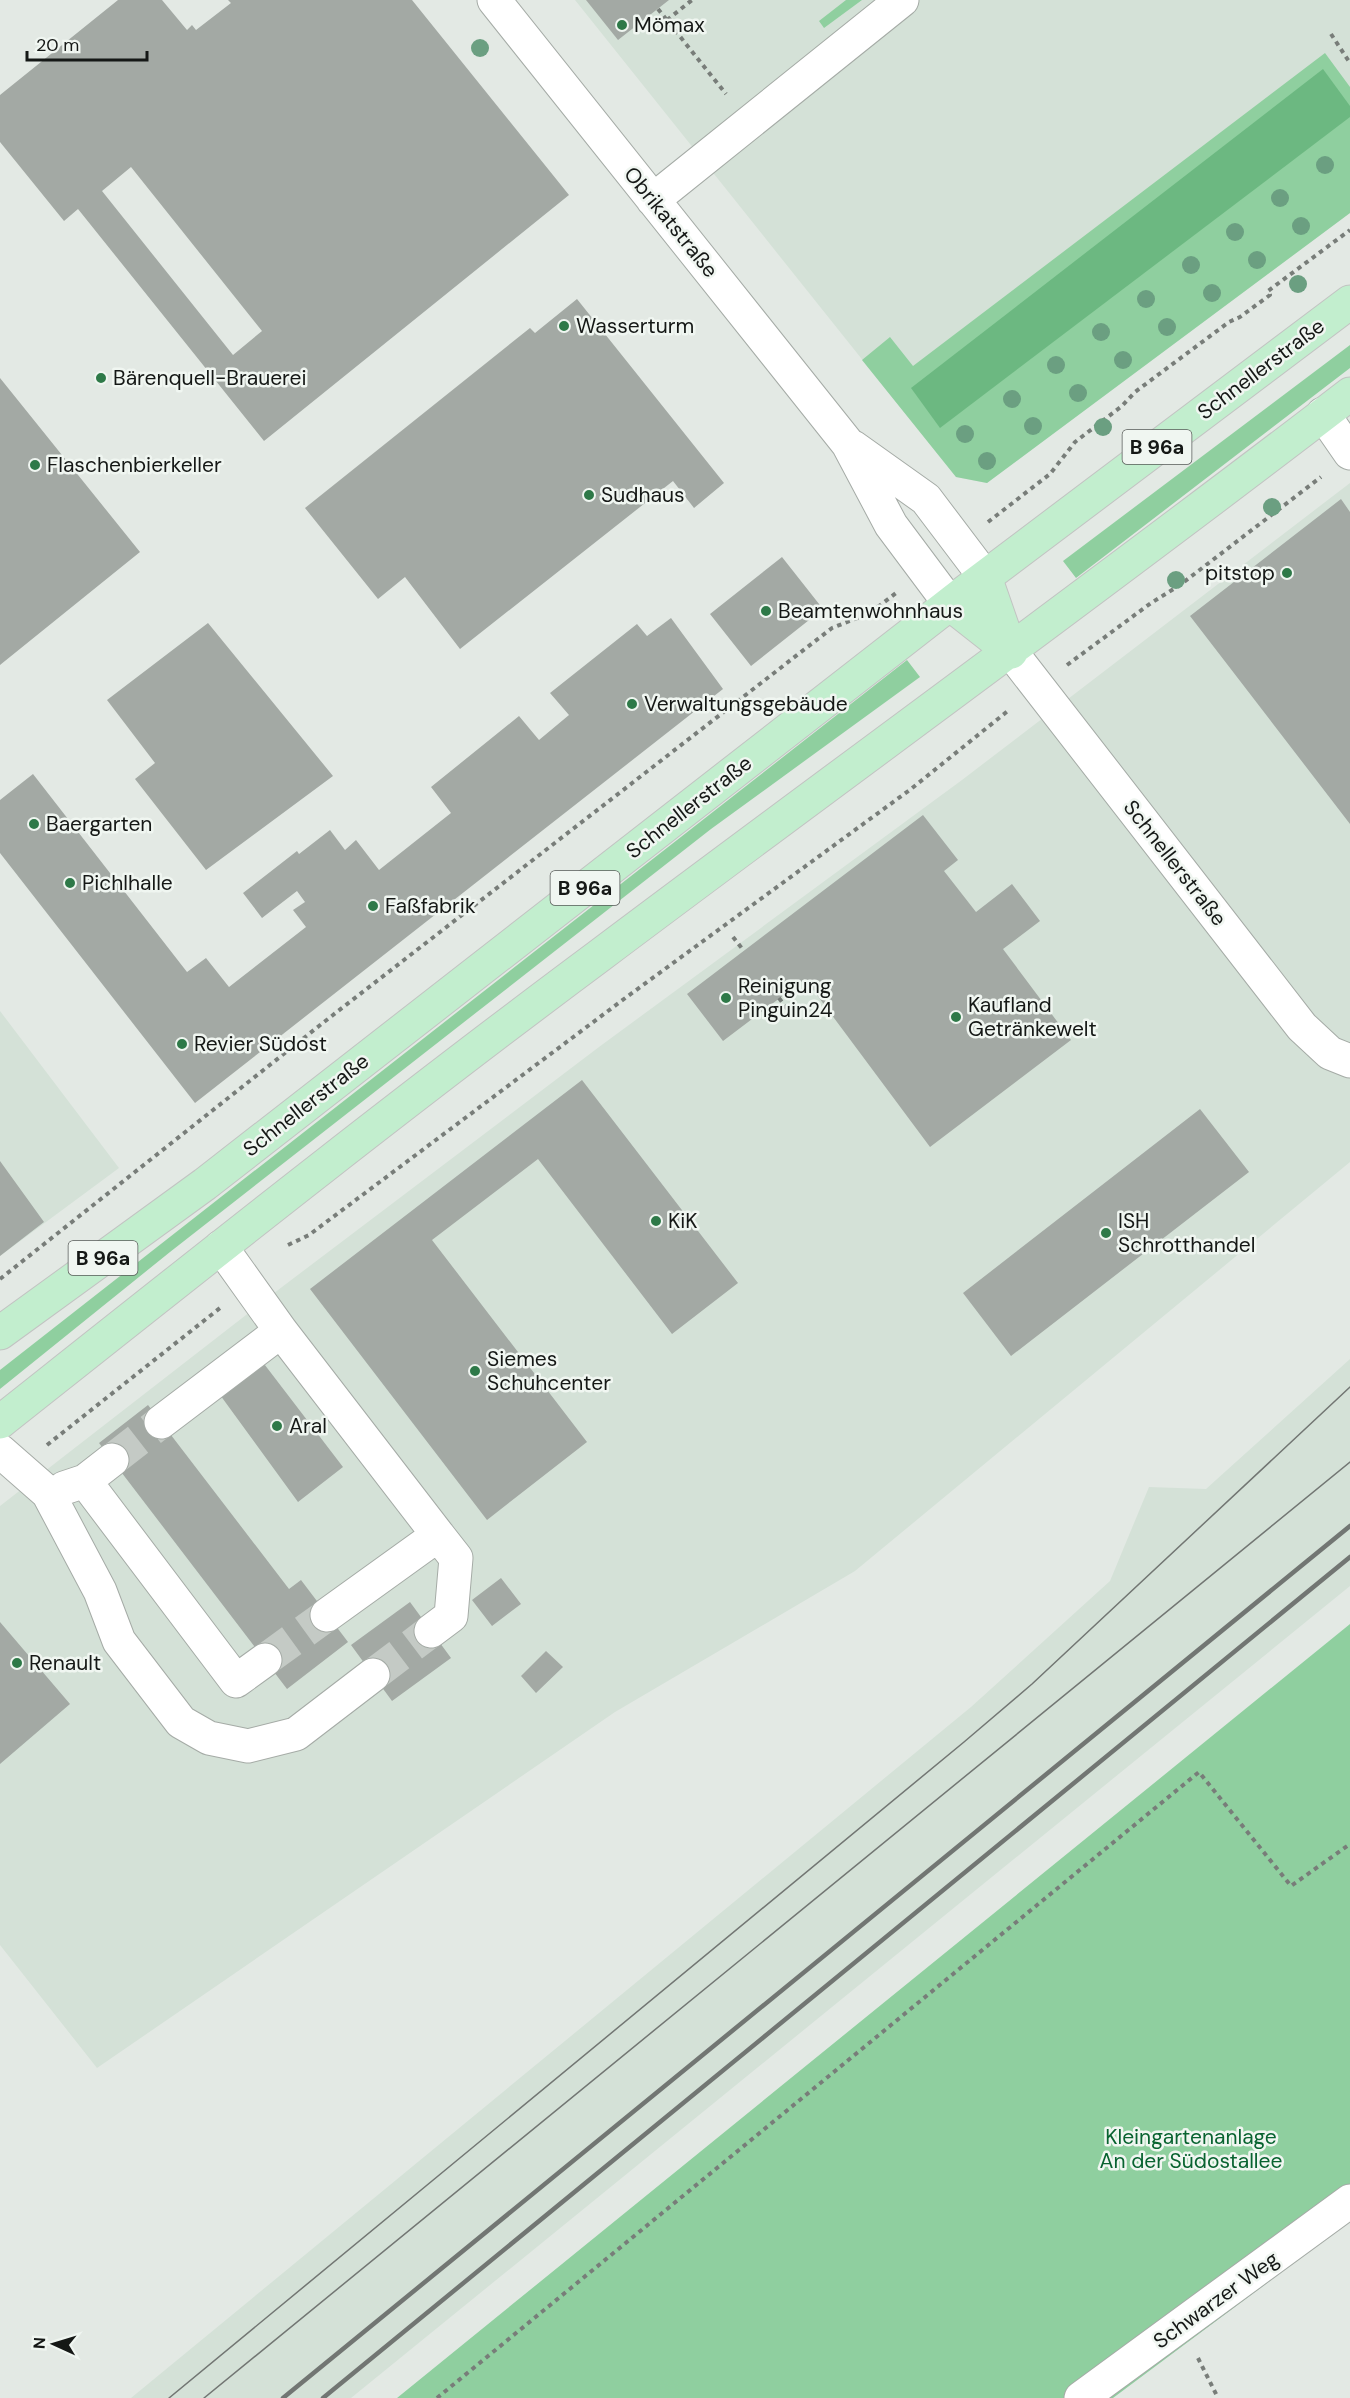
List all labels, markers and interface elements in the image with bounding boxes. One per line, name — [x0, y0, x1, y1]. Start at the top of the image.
place label: Mömax — [634, 11, 705, 39]
marker: Mömax — [615, 18, 629, 32]
scale bar — [27, 24, 147, 62]
text: 20 m — [36, 33, 79, 57]
street label: Obrikatstraße — [618, 161, 724, 283]
place label: Wasserturm — [576, 312, 694, 340]
street label: Schnellerstraße — [1192, 312, 1330, 426]
marker: Wasserturm — [557, 319, 571, 333]
place label: Bärenquell-Brauerei — [113, 364, 306, 392]
marker: Bärenquell-Brauerei — [94, 371, 108, 385]
road number: B 96a — [1122, 430, 1192, 464]
place label: Flaschenbierkeller — [47, 451, 222, 479]
marker: Flaschenbierkeller — [28, 458, 42, 472]
place label: Sudhaus — [601, 481, 684, 509]
marker: Sudhaus — [582, 488, 596, 502]
place label: pitstop — [1205, 559, 1275, 587]
marker: pitstop — [1280, 566, 1294, 580]
place label: Beamtenwohnhaus — [778, 597, 963, 625]
marker: Beamtenwohnhaus — [759, 604, 773, 618]
place label: Verwaltungsgebäude — [644, 690, 848, 718]
marker: Verwaltungsgebäude — [625, 697, 639, 711]
street label: Schnellerstraße — [620, 749, 758, 865]
street label: Schnellerstraße — [1117, 794, 1233, 932]
place label: Baergarten — [46, 810, 152, 838]
marker: Baergarten — [27, 817, 41, 831]
place label: Pichlhalle — [82, 869, 173, 897]
road number: B 96a — [550, 871, 620, 905]
marker: Pichlhalle — [63, 876, 77, 890]
place label: Faßfabrik — [385, 892, 476, 920]
marker: Faßfabrik — [366, 899, 380, 913]
place label: Reinigung Pinguin24 — [738, 972, 833, 1024]
marker: Reinigung Pinguin24 — [719, 991, 733, 1005]
place label: Kaufland Getränkewelt — [968, 991, 1097, 1043]
marker: Kaufland Getränkewelt — [949, 1010, 963, 1024]
place label: Revier Südost — [194, 1030, 327, 1058]
marker: Revier Südost — [175, 1037, 189, 1051]
street label: Schnellerstraße — [237, 1047, 375, 1163]
place label: KiK — [668, 1207, 698, 1235]
place label: ISH Schrotthandel — [1118, 1207, 1255, 1259]
marker: KiK — [649, 1214, 663, 1228]
marker: ISH Schrotthandel — [1099, 1226, 1113, 1240]
road number: B 96a — [68, 1241, 138, 1275]
place label: Siemes Schuhcenter — [487, 1345, 611, 1397]
marker: Siemes Schuhcenter — [468, 1364, 482, 1378]
place label: Aral — [289, 1412, 327, 1440]
marker: Aral — [270, 1419, 284, 1433]
place label: Renault — [29, 1649, 101, 1677]
marker: Renault — [10, 1656, 24, 1670]
park label: Kleingartenanlage An der Südostallee — [1100, 2123, 1282, 2175]
street label: Schwarzer Weg — [1148, 2245, 1285, 2355]
north arrow — [24, 2314, 84, 2374]
text: N — [29, 2336, 50, 2350]

